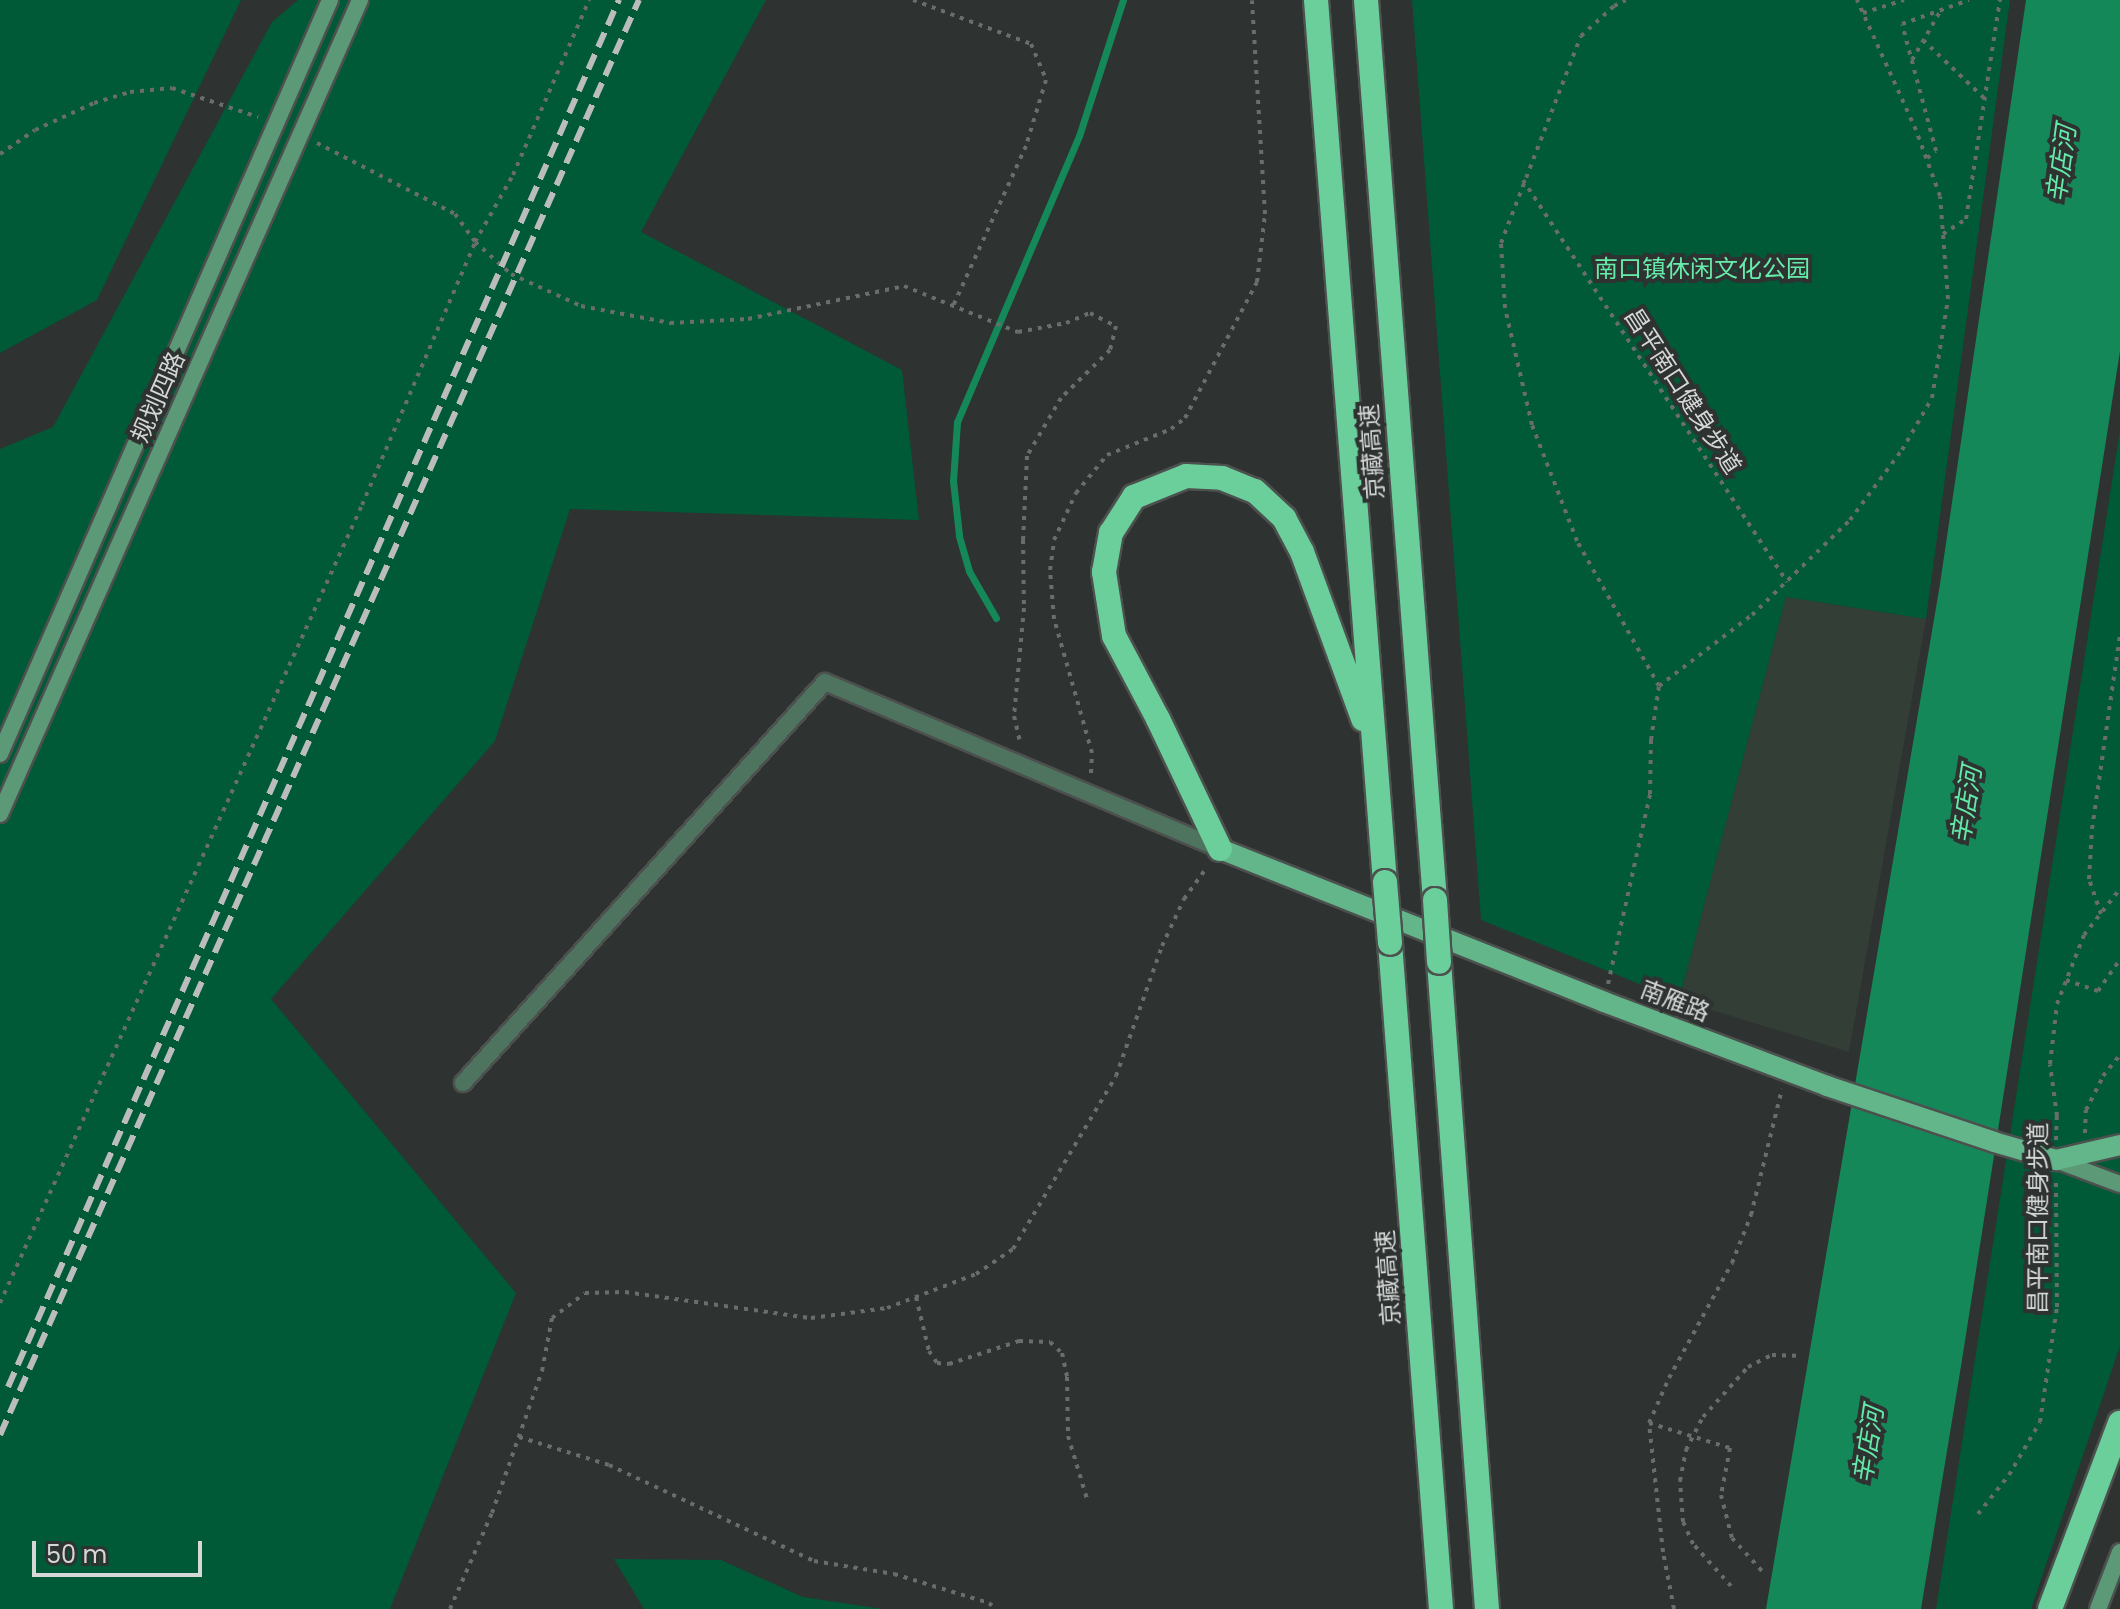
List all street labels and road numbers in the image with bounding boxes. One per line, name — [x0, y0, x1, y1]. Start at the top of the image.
street label: 昌平南口健身步道 — [1619, 303, 1747, 479]
street label: 规划四路 — [125, 347, 191, 447]
street label: 京藏高速 — [1354, 403, 1390, 501]
street label: 南雁路 — [1636, 975, 1714, 1027]
street label: 昌平南口健身步道 — [2024, 1122, 2052, 1314]
street label: 京藏高速 — [1370, 1229, 1406, 1327]

